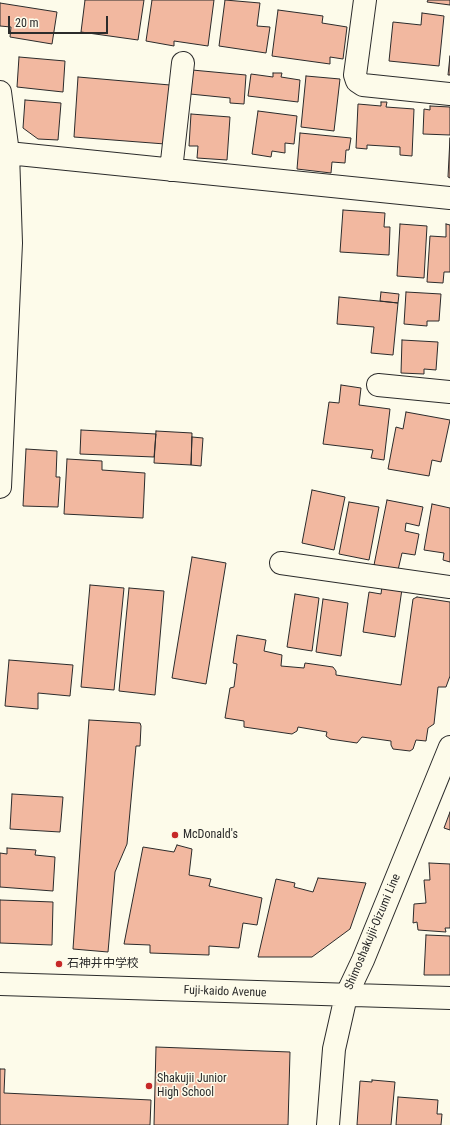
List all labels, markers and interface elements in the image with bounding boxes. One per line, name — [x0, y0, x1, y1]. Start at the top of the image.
scale bar — [10, 8, 110, 34]
text: 20 m — [15, 16, 39, 30]
place label: McDonald's — [183, 828, 238, 842]
marker: McDonald's — [170, 830, 180, 840]
street label: Shimoshakujii-Oizumi Line — [342, 872, 404, 992]
place label: 石神井中学校 — [67, 957, 139, 971]
marker: 石神井中学校 — [54, 959, 64, 969]
street label: Fuji-kaido Avenue — [183, 983, 267, 1001]
place label: Shakujii Junior High School — [157, 1072, 227, 1100]
marker: Shakujii Junior High School — [144, 1081, 154, 1091]

